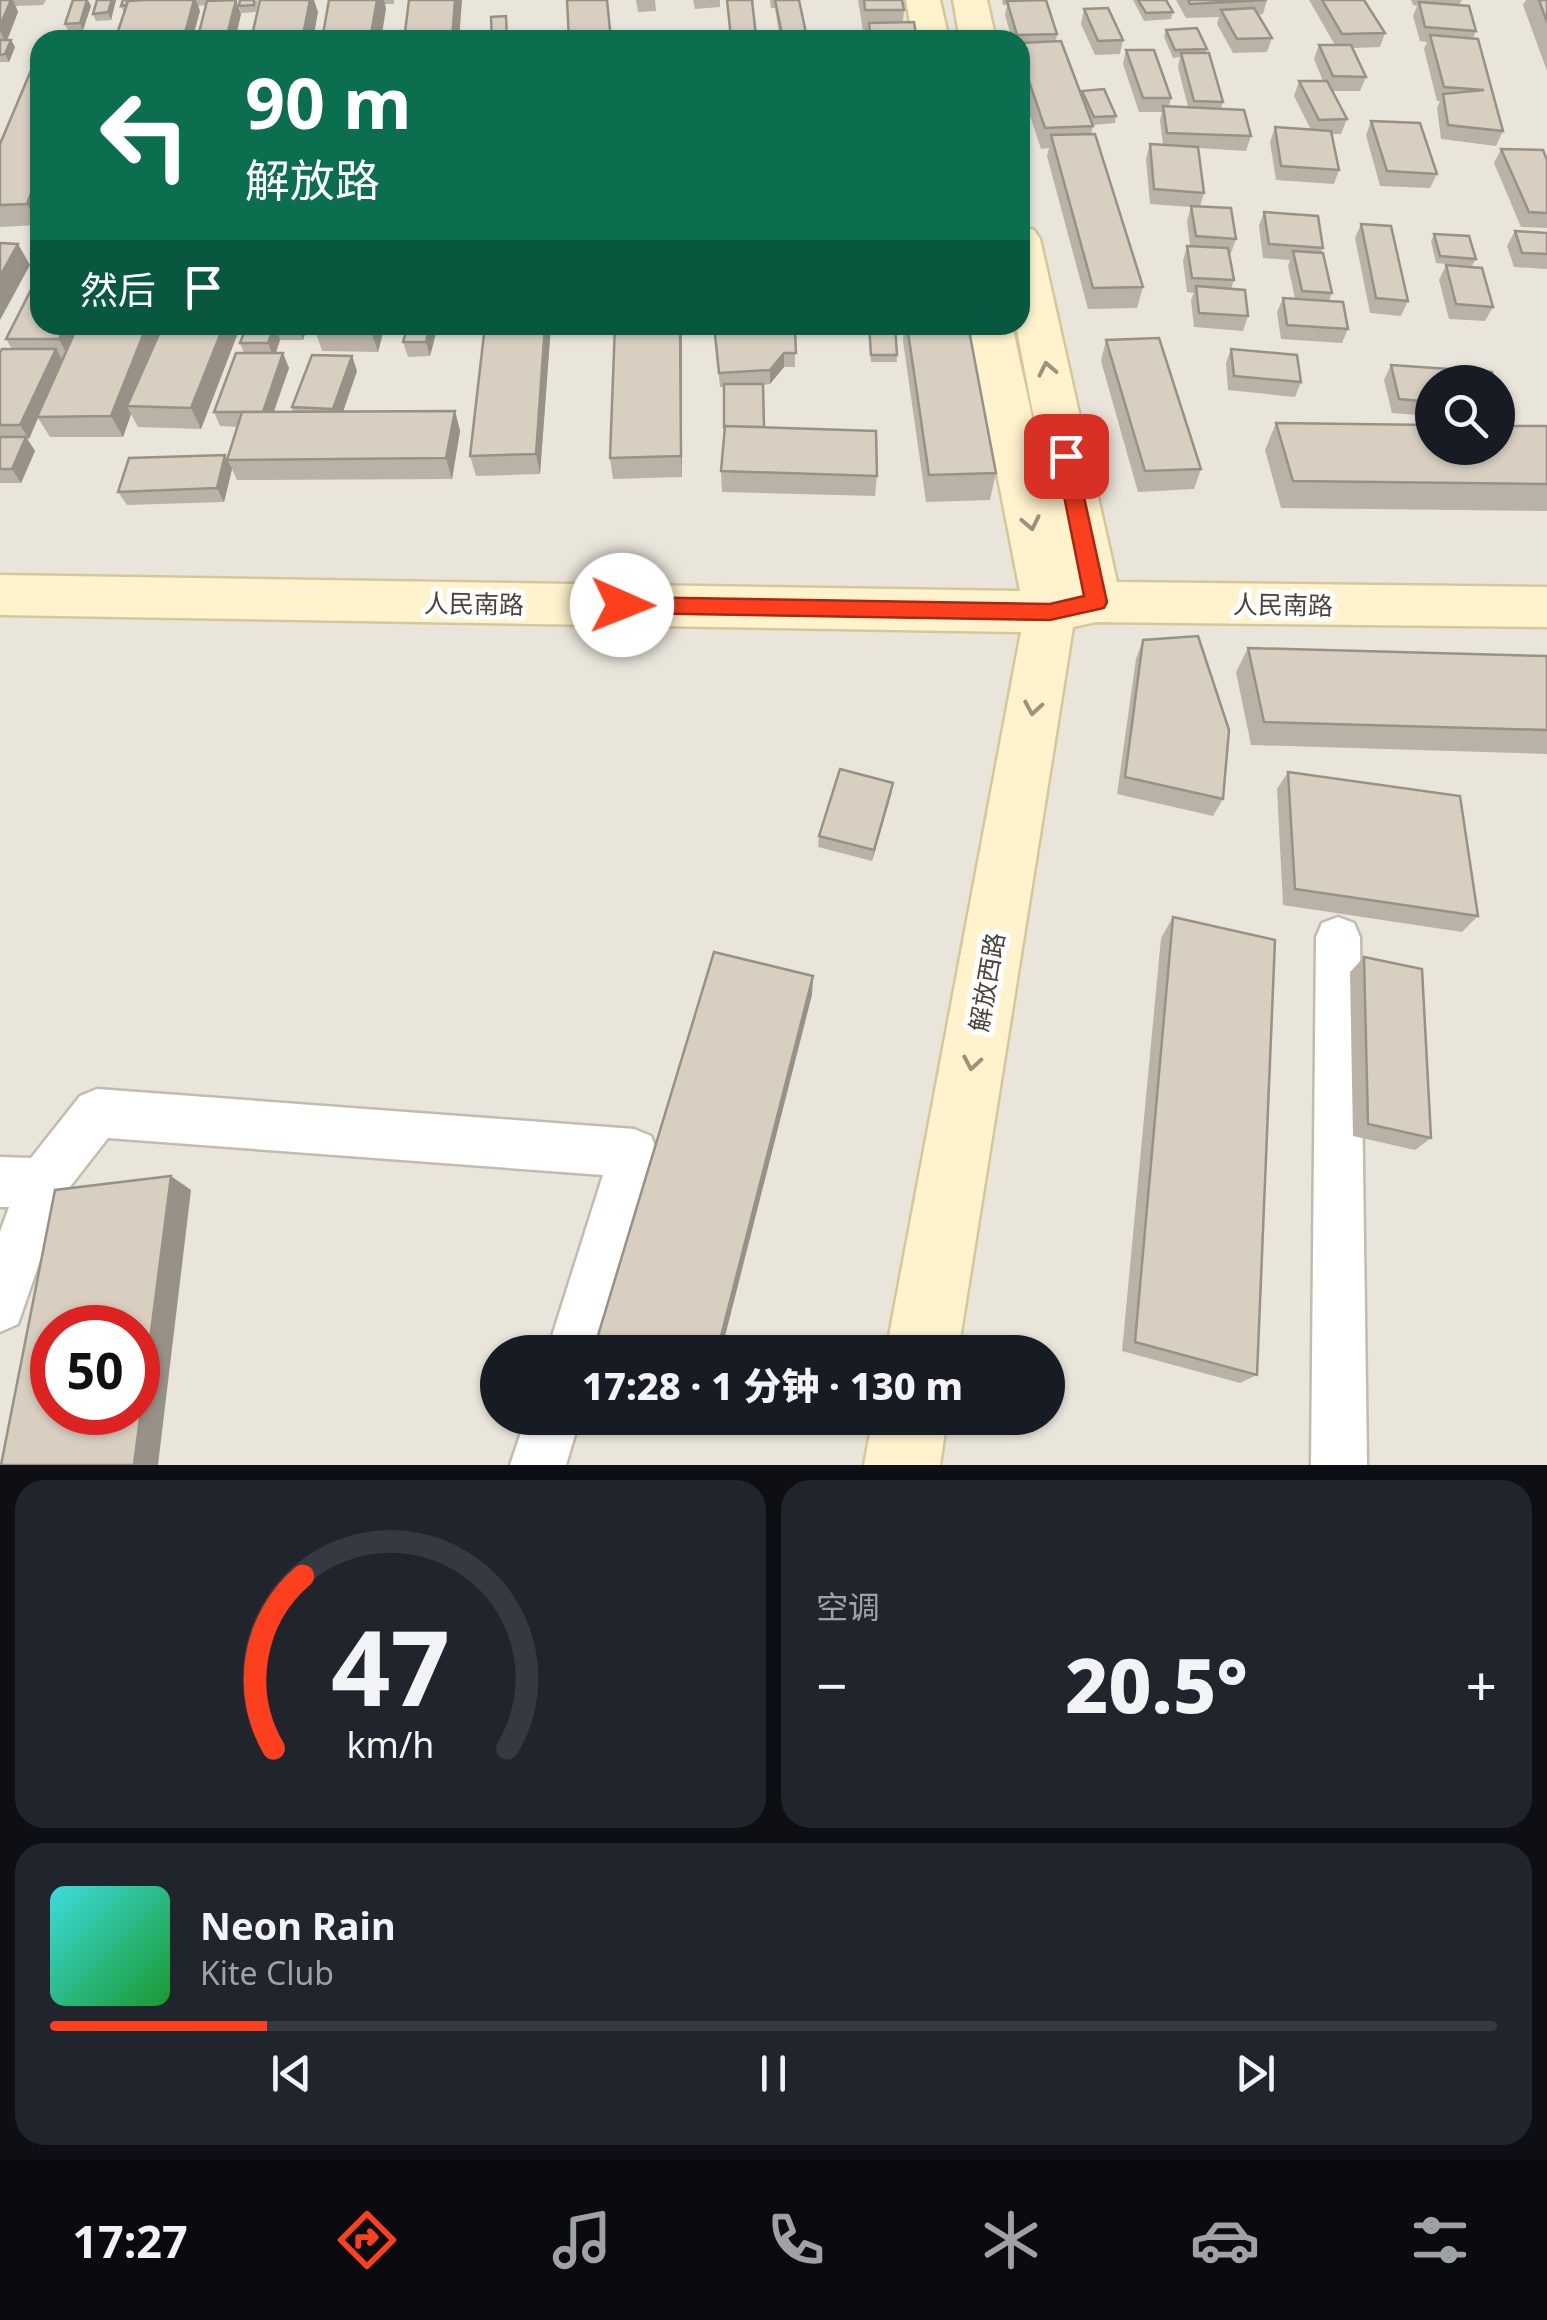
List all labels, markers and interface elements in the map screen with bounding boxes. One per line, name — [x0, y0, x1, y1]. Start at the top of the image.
text: 90 m — [245, 54, 412, 150]
icon: left — [80, 70, 210, 200]
text: 解放路 — [245, 149, 380, 210]
icon: arrive — [176, 260, 231, 315]
text: 然后 — [80, 263, 156, 315]
one-way arrow — [1038, 361, 1059, 378]
map controls — [1415, 365, 1515, 465]
button: search — [1415, 365, 1515, 465]
pin — [1024, 414, 1109, 499]
icon: arrive — [1039, 429, 1094, 484]
one-way arrow — [1020, 514, 1041, 531]
position arrow — [570, 553, 674, 657]
street label: 人民南路 — [424, 585, 524, 621]
street label: 人民南路 — [1233, 586, 1333, 622]
one-way arrow — [1023, 700, 1044, 716]
street label: 解放西路 — [961, 930, 1011, 1034]
one-way arrow — [962, 1055, 983, 1071]
speed limit sign: 50 — [30, 1305, 160, 1435]
text: 17:28 · 1 分钟 · 130 m — [582, 1359, 963, 1411]
text: 空调 — [816, 1585, 880, 1628]
text: 47 — [331, 1595, 450, 1736]
text: 20.5° — [1065, 1633, 1248, 1735]
text: − — [816, 1647, 847, 1722]
text: + — [1466, 1647, 1497, 1722]
text: km/h — [347, 1720, 434, 1768]
text: Neon Rain — [200, 1899, 396, 1951]
text: Kite Club — [200, 1951, 334, 1994]
icon: previous — [264, 2046, 319, 2101]
icon: pause — [746, 2046, 801, 2101]
icon: next — [1228, 2046, 1283, 2101]
icon: directions — [332, 2205, 402, 2275]
icon: music — [547, 2205, 617, 2275]
icon: phone — [761, 2205, 831, 2275]
icon: climate — [976, 2205, 1046, 2275]
icon: car — [1190, 2205, 1260, 2275]
icon: filters — [1405, 2205, 1475, 2275]
text: 17:27 — [72, 2210, 188, 2271]

